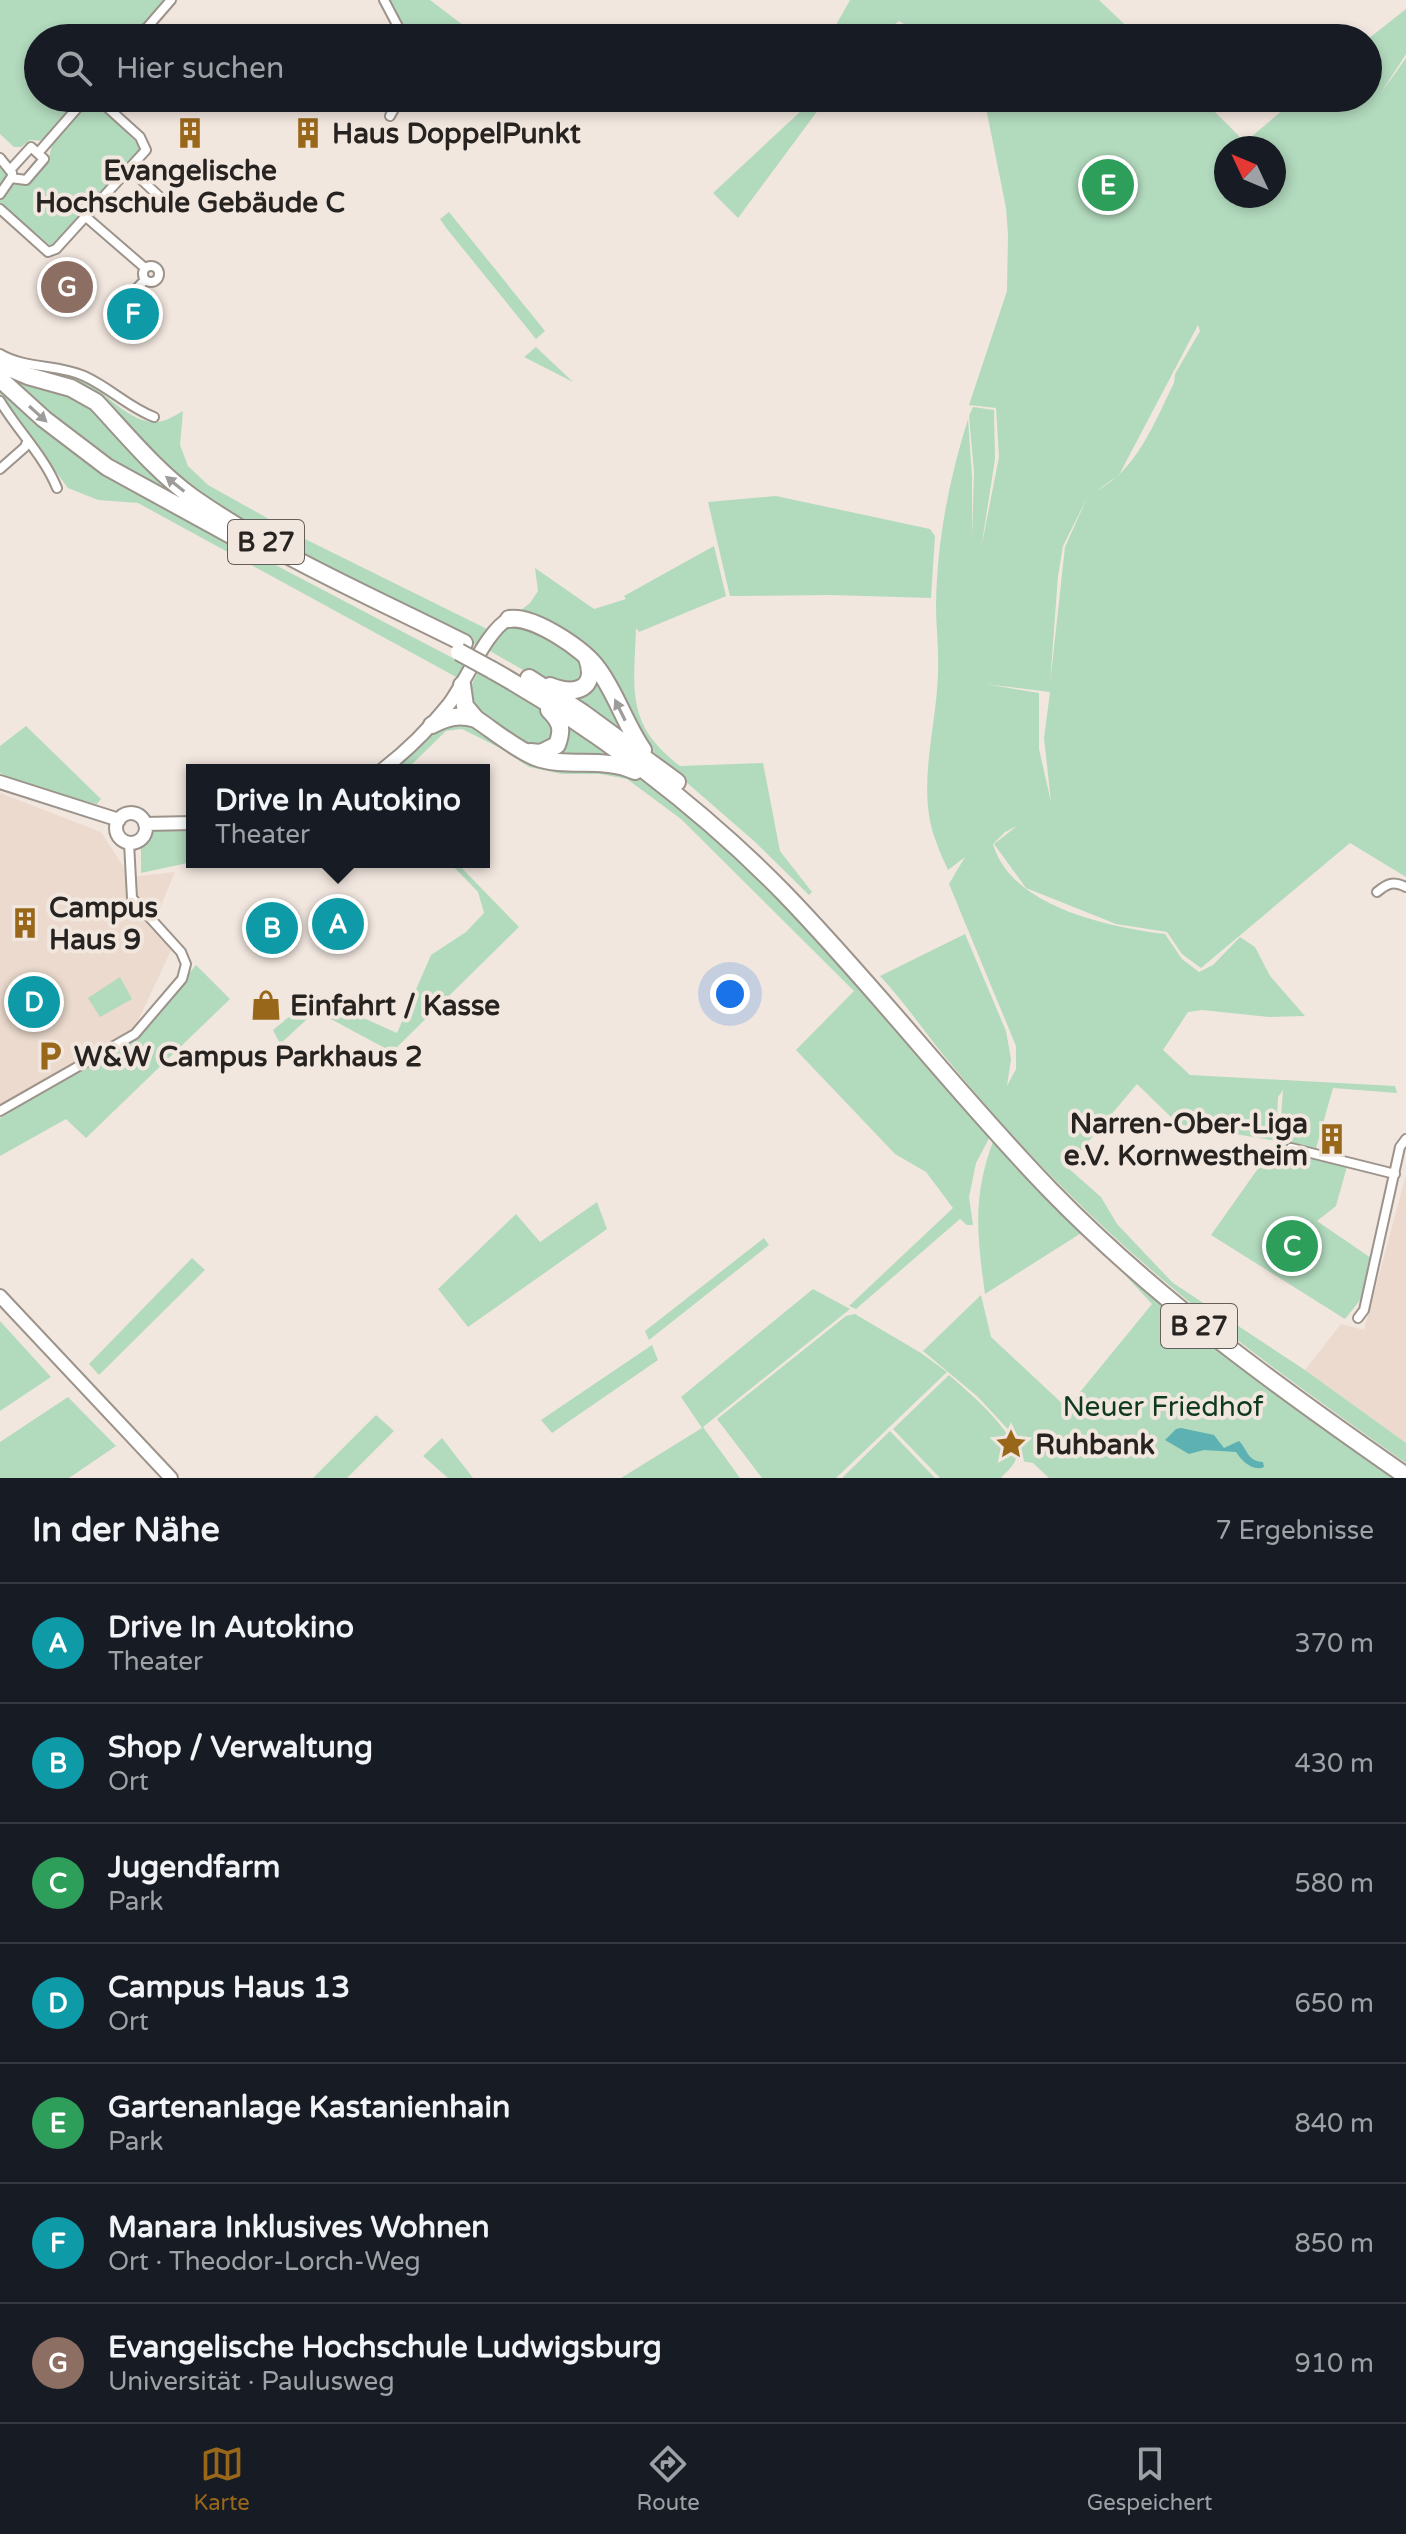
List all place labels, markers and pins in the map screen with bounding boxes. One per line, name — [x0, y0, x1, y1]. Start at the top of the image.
building icon: Evangelische Hochschule Gebäude C — [173, 116, 207, 150]
building icon: Haus DoppelPunkt — [291, 116, 325, 150]
place label: Haus DoppelPunkt — [332, 117, 581, 151]
place label: Evangelische Hochschule Gebäude C — [35, 154, 345, 220]
pin: E — [1082, 155, 1134, 215]
pin: G — [41, 257, 93, 317]
pin: F — [107, 284, 159, 344]
place label: Campus Haus 9 — [49, 891, 158, 957]
pin: A — [312, 894, 364, 954]
pin: B — [246, 898, 298, 958]
building icon: Campus Haus 9 — [8, 906, 42, 940]
pin: D — [8, 972, 60, 1032]
shop icon: Einfahrt / Kasse — [249, 988, 283, 1022]
place label: Einfahrt / Kasse — [290, 989, 500, 1023]
parking icon: W&W Campus Parkhaus 2 — [33, 1039, 67, 1073]
place label: W&W Campus Parkhaus 2 — [74, 1040, 423, 1074]
place label: Narren-Ober-Liga e.V. Kornwestheim — [1064, 1107, 1308, 1173]
building icon: Narren-Ober-Liga e.V. Kornwestheim — [1315, 1122, 1349, 1156]
pin: C — [1266, 1216, 1318, 1276]
place icon: Ruhbank — [994, 1427, 1028, 1461]
place label: Ruhbank — [1035, 1428, 1155, 1462]

